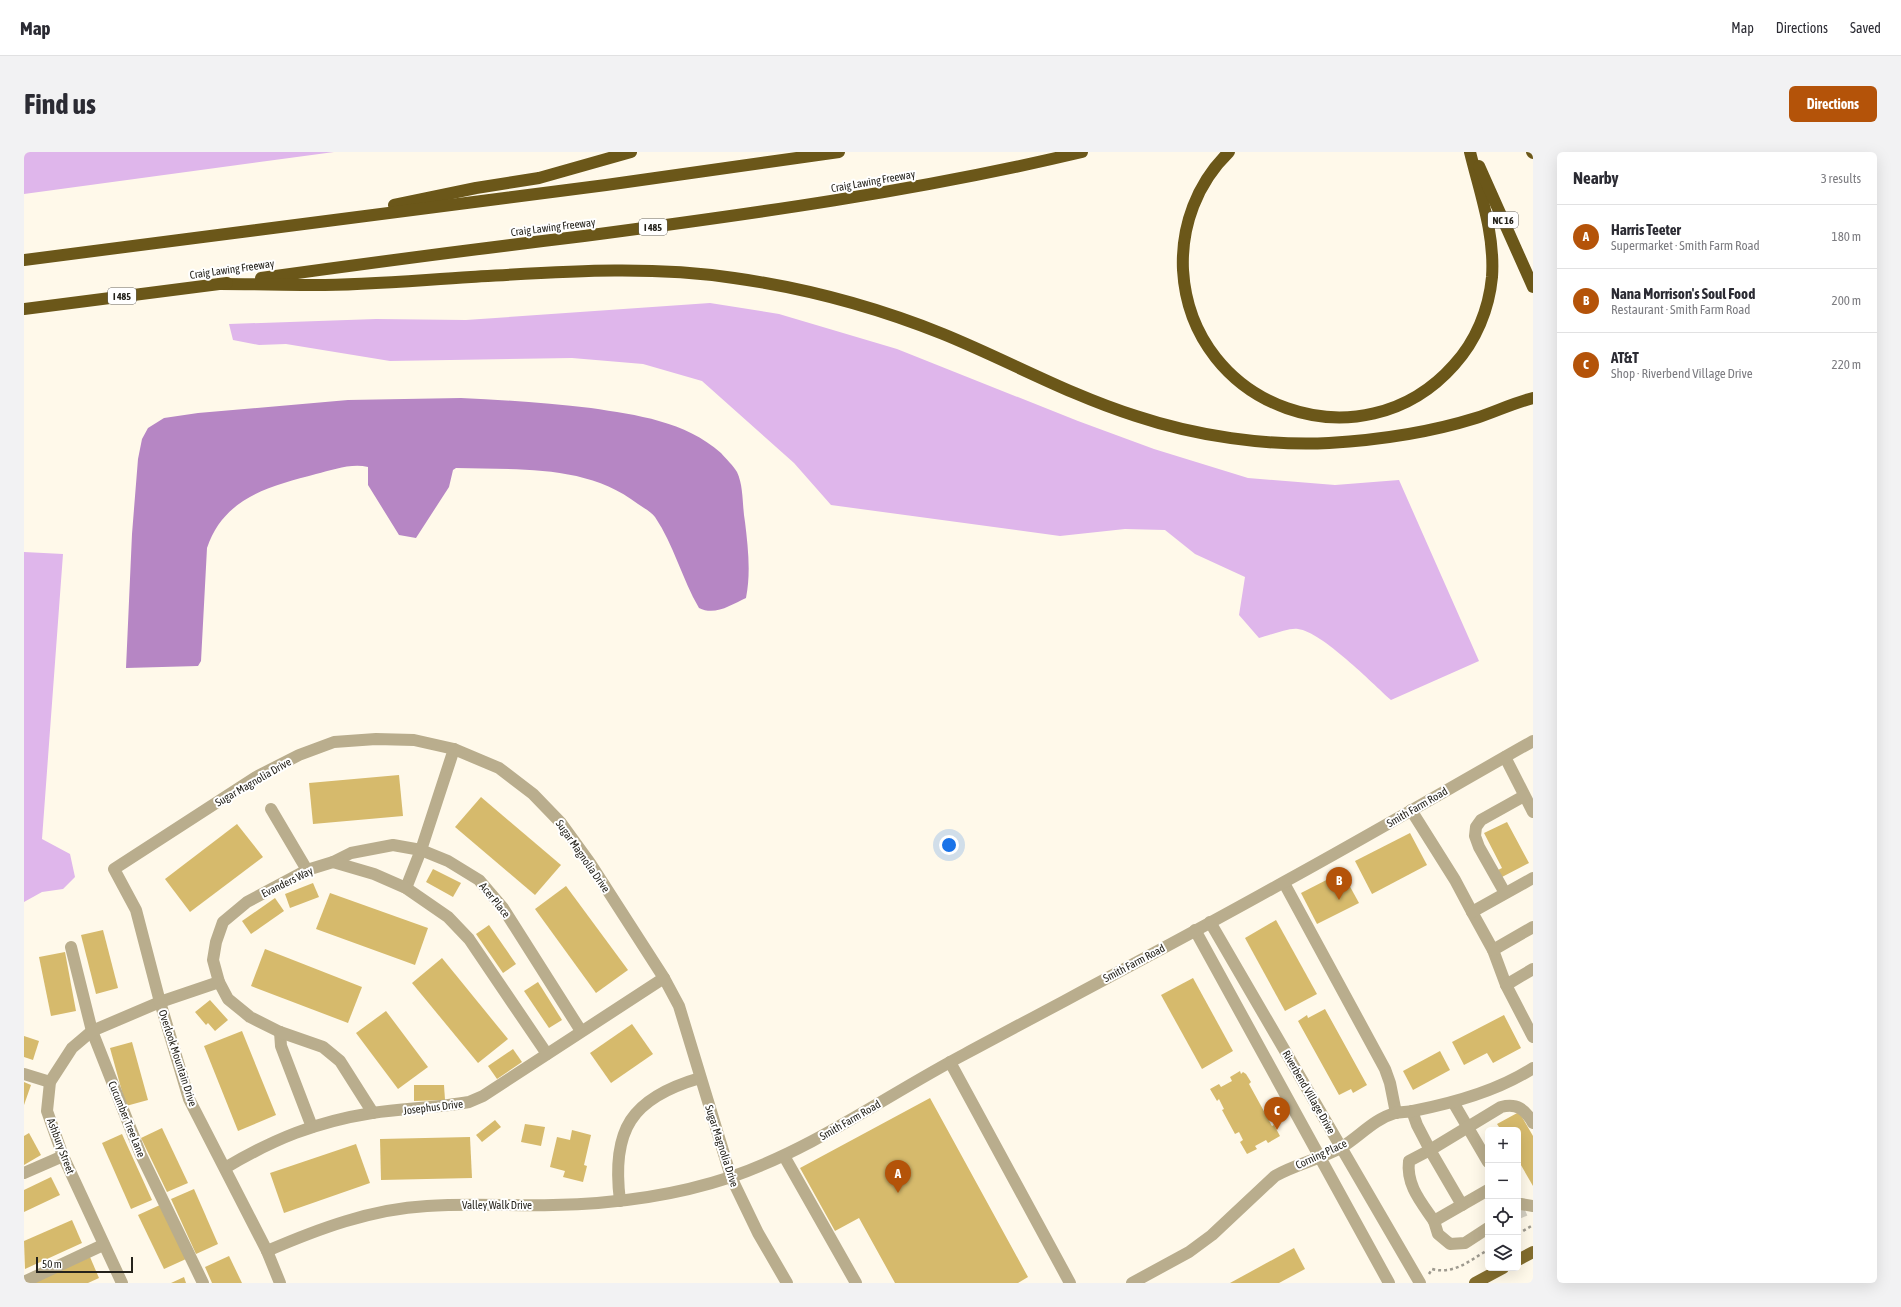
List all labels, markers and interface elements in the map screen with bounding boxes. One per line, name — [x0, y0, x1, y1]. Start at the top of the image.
text: Map — [20, 17, 51, 39]
text: Map — [1731, 20, 1754, 36]
text: Directions — [1776, 20, 1828, 36]
text: Saved — [1850, 20, 1881, 36]
button: Directions — [1789, 86, 1877, 122]
text: Find us — [24, 88, 96, 120]
street label: Craig Lawing Freeway — [830, 168, 916, 194]
text: Nearby — [1573, 168, 1619, 188]
text: 3 results — [1821, 171, 1861, 186]
road number: NC 16 — [1488, 212, 1518, 228]
street label: Craig Lawing Freeway — [510, 216, 597, 238]
road number: I 485 — [639, 219, 667, 235]
text: Harris Teeter — [1611, 221, 1681, 238]
text: A — [1583, 229, 1589, 244]
text: 180 m — [1832, 229, 1861, 244]
text: Supermarket · Smith Farm Road — [1611, 238, 1760, 253]
street label: Craig Lawing Freeway — [189, 257, 276, 281]
text: Nana Morrison's Soul Food — [1611, 285, 1755, 302]
road number: I 485 — [108, 288, 136, 304]
text: B — [1583, 293, 1589, 308]
text: 200 m — [1832, 293, 1861, 308]
text: Restaurant · Smith Farm Road — [1611, 302, 1751, 317]
text: AT&T — [1611, 349, 1639, 366]
text: C — [1583, 357, 1589, 372]
text: 220 m — [1832, 357, 1861, 372]
text: Shop · Riverbend Village Drive — [1611, 366, 1753, 381]
street label: Sugar Magnolia Drive — [213, 755, 293, 809]
street label: Smith Farm Road — [1385, 785, 1449, 829]
street label: Sugar Magnolia Drive — [554, 818, 612, 894]
your location — [939, 835, 959, 855]
street label: Evanders Way — [259, 864, 315, 900]
pin: B — [1326, 867, 1352, 900]
street label: Acer Place — [477, 880, 513, 920]
street label: Smith Farm Road — [1101, 942, 1167, 984]
street label: Overlook Mountain Drive — [157, 1008, 199, 1108]
street label: Riverbend Village Drive — [1280, 1048, 1338, 1136]
street label: Cucumber Tree Lane — [106, 1079, 148, 1159]
street label: Josephus Drive — [402, 1097, 464, 1117]
pin: C — [1264, 1097, 1290, 1130]
street label: Smith Farm Road — [818, 1098, 882, 1142]
street label: Sugar Magnolia Drive — [703, 1104, 741, 1188]
street label: Ashbury Street — [45, 1117, 77, 1175]
map controls — [1485, 1127, 1521, 1271]
button: + — [1485, 1127, 1521, 1163]
street label: Corning Place — [1293, 1137, 1349, 1171]
pin: A — [885, 1160, 911, 1193]
button: − — [1485, 1163, 1521, 1199]
street label: Valley Walk Drive — [462, 1199, 532, 1211]
button: locate — [1485, 1199, 1521, 1235]
button: layers — [1485, 1235, 1521, 1271]
scale bar — [36, 1255, 133, 1274]
text: 50 m — [42, 1258, 62, 1270]

